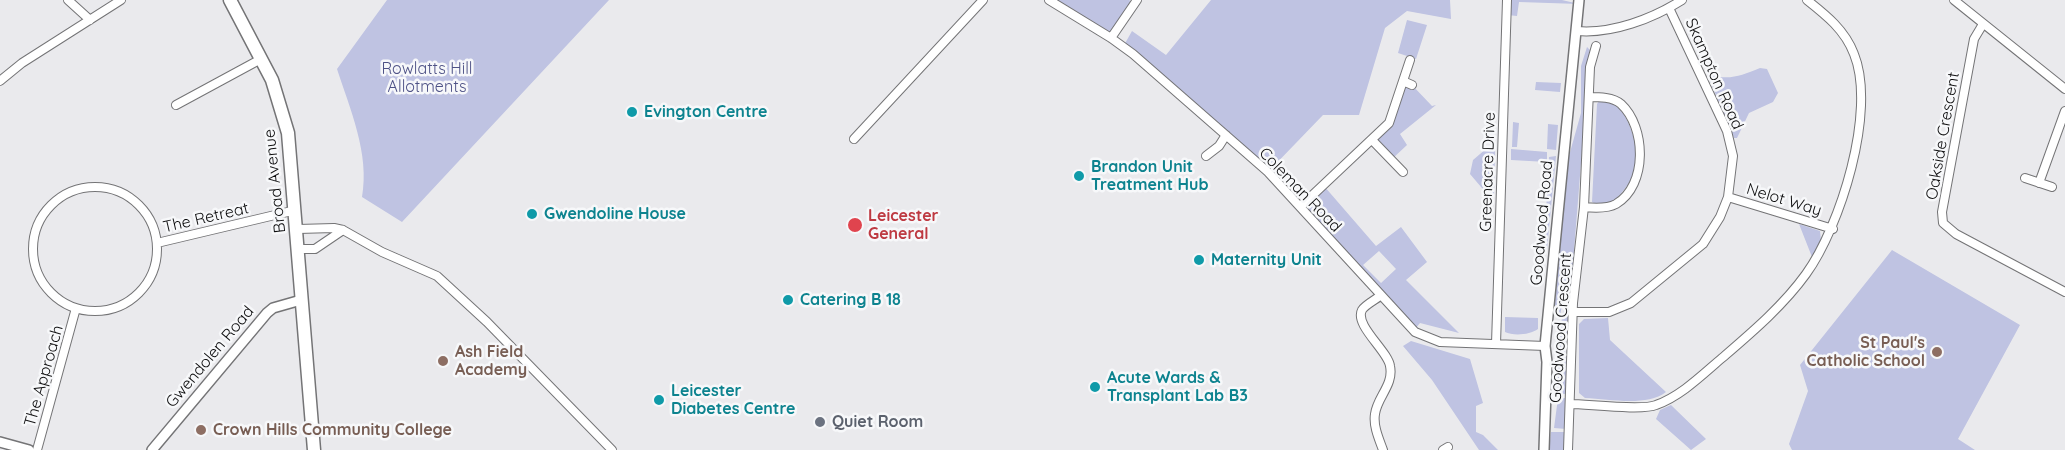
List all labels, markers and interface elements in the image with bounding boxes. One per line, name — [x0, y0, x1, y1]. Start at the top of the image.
street label: Skampton Road — [1681, 15, 1747, 133]
park label: Rowlatts Hill Allotments — [381, 59, 473, 97]
street label: Oakside Crescent — [1922, 71, 1964, 201]
place label: Evington Centre — [644, 102, 767, 122]
marker: Evington Centre — [625, 105, 639, 119]
street label: Greenacre Drive — [1476, 112, 1500, 232]
street label: Broad Avenue — [260, 128, 290, 234]
street label: Coleman Road — [1255, 144, 1345, 236]
place label: Brandon Unit Treatment Hub — [1091, 157, 1208, 195]
street label: Goodwood Road — [1527, 160, 1557, 286]
marker: Brandon Unit Treatment Hub — [1072, 169, 1086, 183]
street label: Nelot Way — [1744, 179, 1824, 221]
street label: The Retreat — [161, 199, 251, 237]
place label: Gwendoline House — [544, 204, 686, 224]
place label: Leicester General — [868, 206, 939, 244]
marker: Gwendoline House — [525, 207, 539, 221]
marker: Leicester General — [846, 216, 864, 234]
place label: Maternity Unit — [1211, 250, 1322, 270]
street label: Goodwood Crescent — [1546, 252, 1576, 404]
marker: Maternity Unit — [1192, 253, 1206, 267]
place label: Catering B 18 — [800, 290, 901, 310]
marker: Catering B 18 — [781, 293, 795, 307]
street label: Gwendolen Road — [162, 302, 258, 412]
street label: The Approach — [20, 323, 68, 429]
place label: St Paul's Catholic School — [1807, 333, 1925, 371]
place label: Ash Field Academy — [455, 342, 527, 380]
marker: St Paul's Catholic School — [1930, 345, 1944, 359]
marker: Ash Field Academy — [436, 354, 450, 368]
place label: Acute Wards & Transplant Lab B3 — [1107, 368, 1248, 406]
marker: Acute Wards & Transplant Lab B3 — [1088, 380, 1102, 394]
place label: Leicester Diabetes Centre — [671, 381, 795, 419]
marker: Leicester Diabetes Centre — [652, 393, 666, 407]
place label: Quiet Room — [832, 412, 923, 432]
marker: Quiet Room — [813, 415, 827, 429]
place label: Crown Hills Community College — [213, 420, 452, 440]
marker: Crown Hills Community College — [194, 423, 208, 437]

